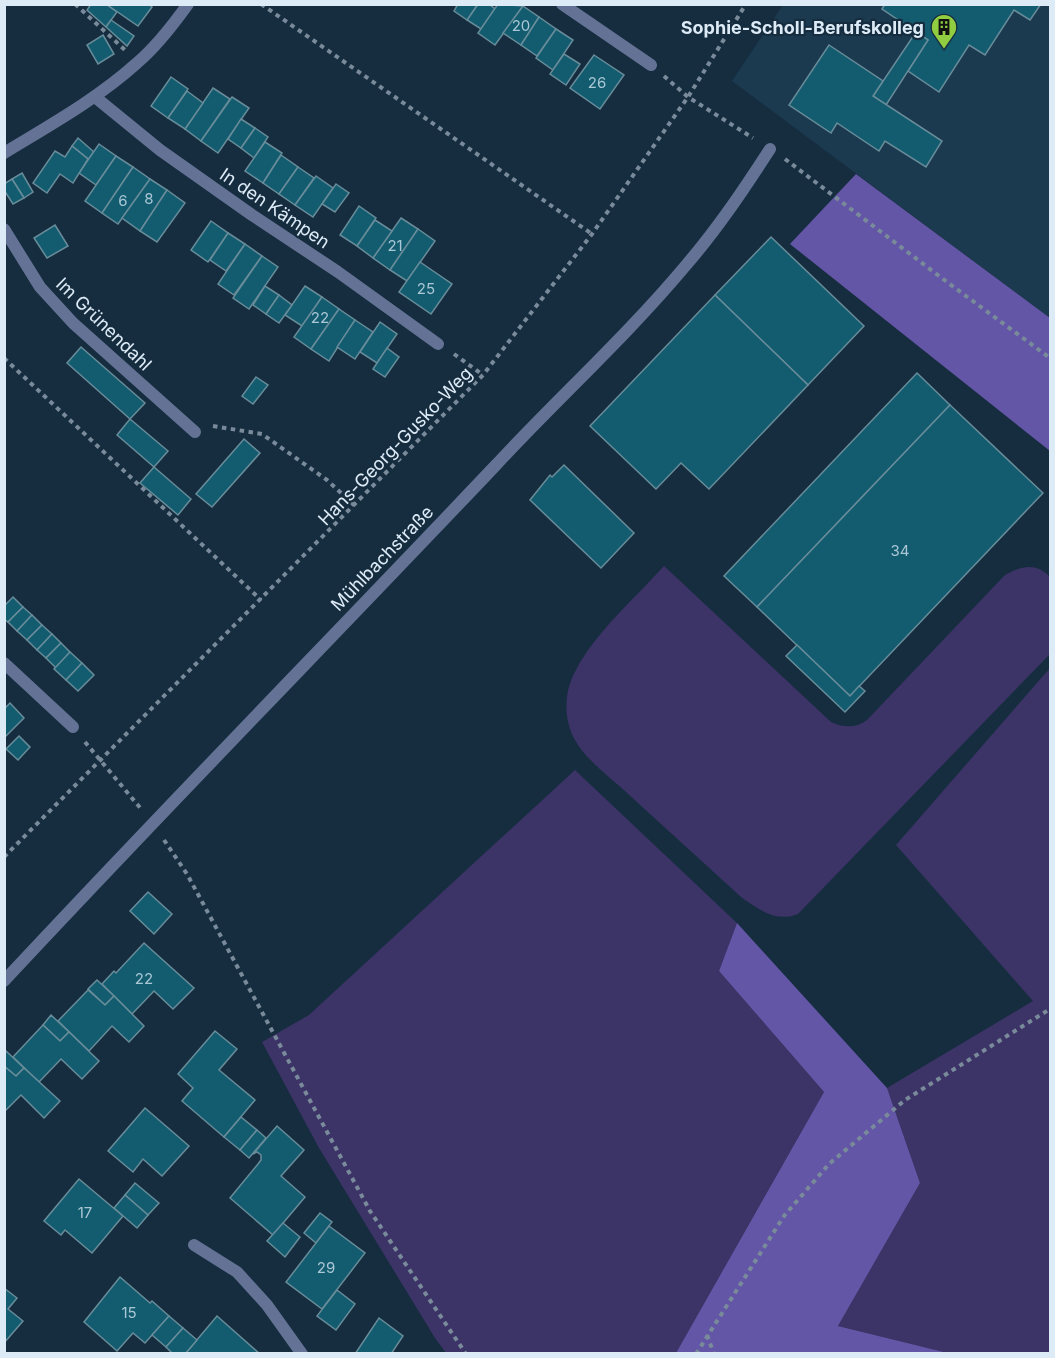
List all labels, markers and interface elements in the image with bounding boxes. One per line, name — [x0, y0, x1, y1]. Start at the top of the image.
building icon: Sophie-Scholl-Berufskolleg — [929, 12, 959, 50]
house number: 20 — [512, 16, 530, 35]
place label: Sophie-Scholl-Berufskolleg — [681, 17, 924, 38]
house number: 26 — [588, 73, 606, 92]
street label: In den Kämpen — [216, 164, 334, 252]
house number: 8 — [144, 189, 154, 208]
house number: 6 — [118, 191, 128, 210]
house number: 21 — [387, 236, 403, 255]
street label: Im Grünendahl — [52, 273, 156, 375]
house number: 25 — [417, 279, 435, 298]
house number: 22 — [311, 308, 329, 327]
street label: Hans-Georg-Gusko-Weg — [314, 362, 476, 530]
street label: Mühlbachstraße — [327, 501, 437, 615]
house number: 34 — [891, 541, 909, 560]
house number: 22 — [135, 969, 153, 988]
house number: 17 — [78, 1203, 92, 1222]
house number: 29 — [317, 1258, 335, 1277]
house number: 15 — [121, 1303, 137, 1322]

